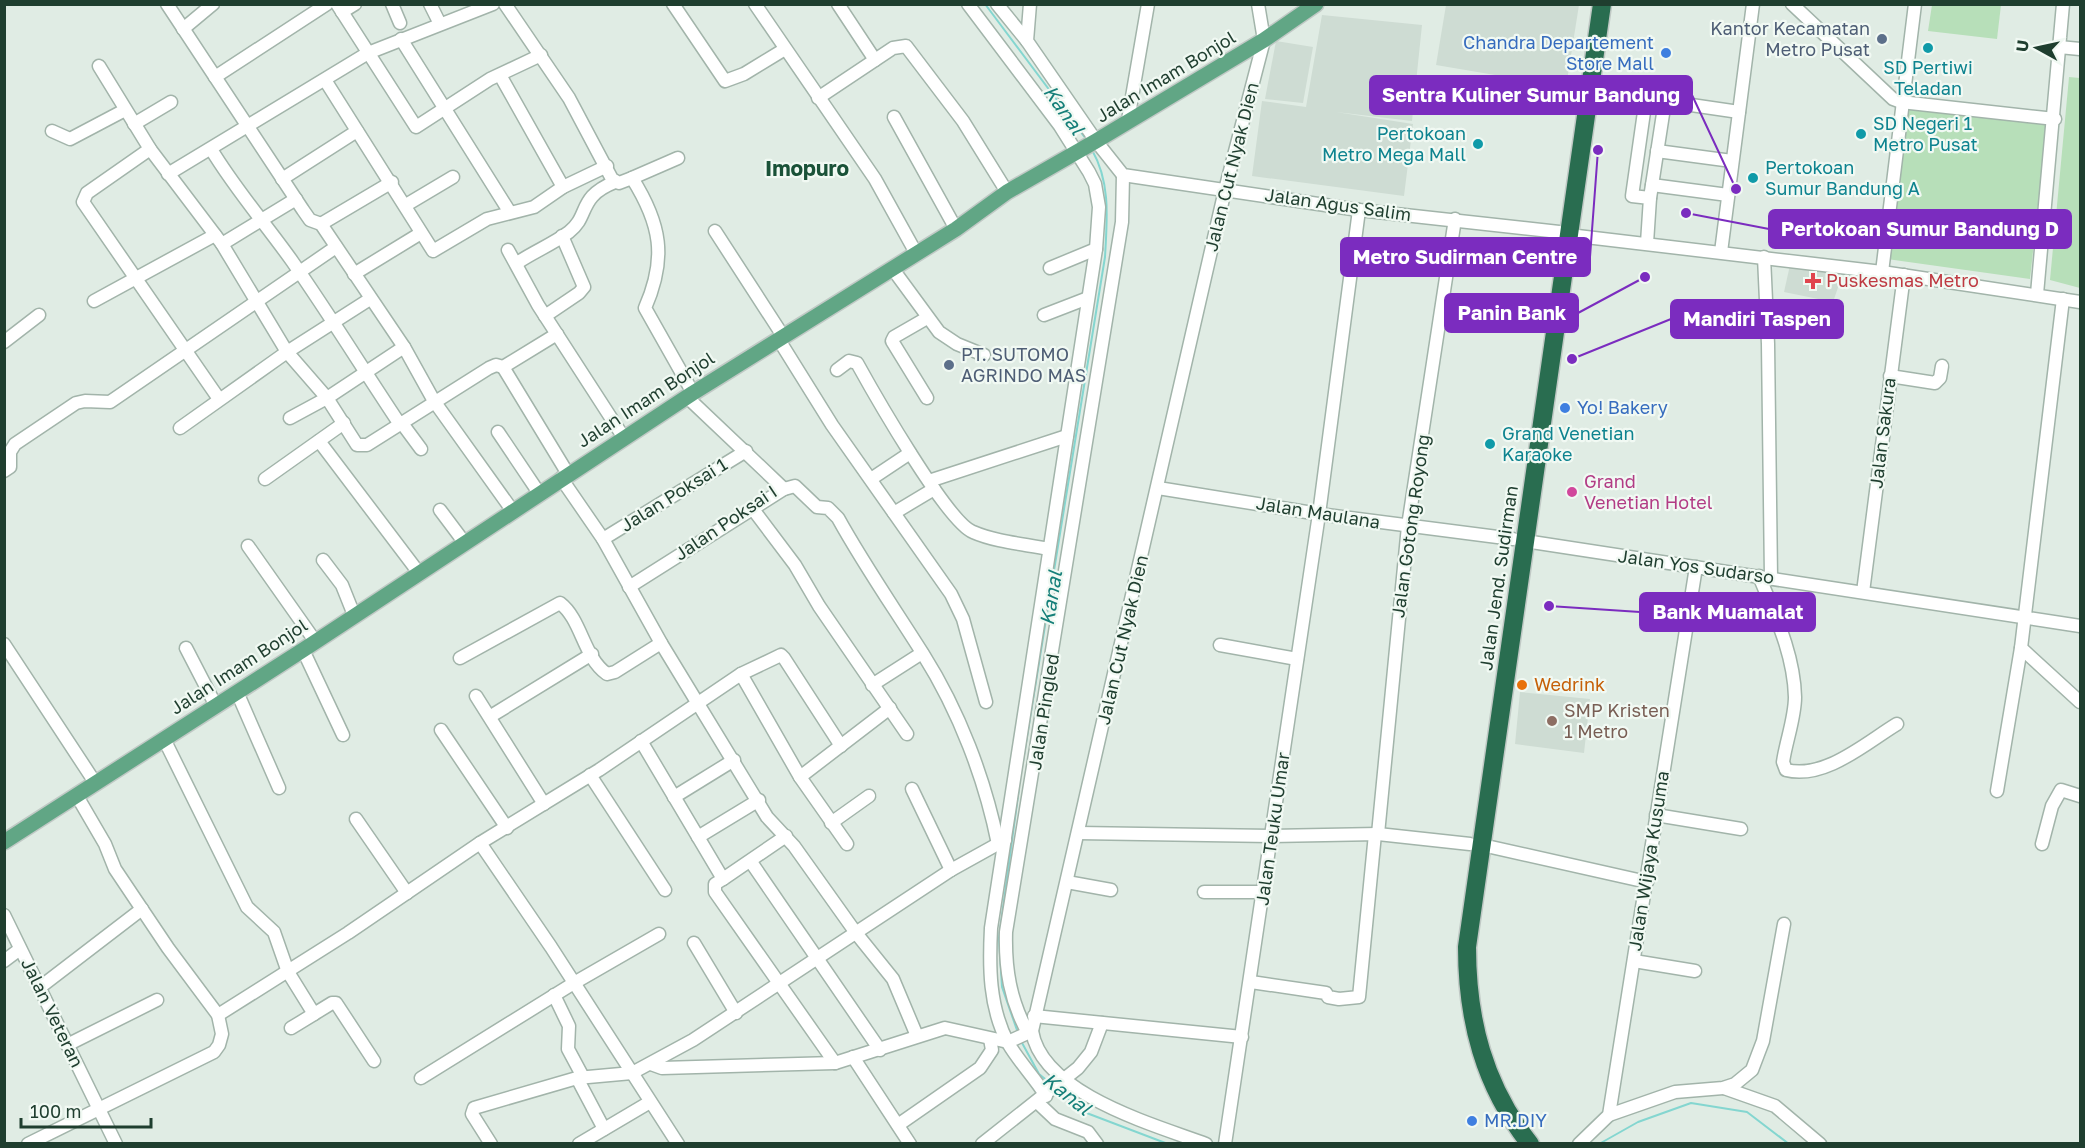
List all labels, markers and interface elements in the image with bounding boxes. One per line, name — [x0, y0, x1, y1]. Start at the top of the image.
place label: Kantor Kecamatan Metro Pusat — [1710, 17, 1870, 60]
north arrow — [2007, 18, 2067, 78]
street label: Jalan Imam Bonjol — [1092, 26, 1240, 127]
place label: Chandra Departement Store Mall — [1463, 31, 1654, 74]
marker: Kantor Kecamatan Metro Pusat — [1875, 32, 1889, 46]
text: U — [2011, 39, 2033, 53]
marker: SD Pertiwi Teladan — [1921, 41, 1935, 55]
marker: Chandra Departement Store Mall — [1659, 46, 1673, 60]
place label: SD Pertiwi Teladan — [1883, 56, 1973, 99]
callout: Sentra Kuliner Sumur Bandung — [1370, 76, 1692, 114]
water label: Kanal — [1039, 80, 1091, 139]
street label: Jalan Cut Nyak Dien — [1199, 80, 1263, 254]
text: Sentra Kuliner Sumur Bandung — [1382, 82, 1680, 106]
place label: SD Negeri 1 Metro Pusat — [1873, 112, 1978, 155]
place label: Pertokoan Metro Mega Mall — [1322, 122, 1466, 165]
marker: SD Negeri 1 Metro Pusat — [1854, 127, 1868, 141]
marker: Pertokoan Metro Mega Mall — [1471, 137, 1485, 151]
district label: Imopuro — [765, 155, 849, 181]
place label: Pertokoan Sumur Bandung A — [1765, 156, 1920, 199]
marker: Pertokoan Sumur Bandung A — [1746, 171, 1760, 185]
street label: Jalan Agus Salim — [1263, 183, 1413, 225]
callout: Pertokoan Sumur Bandung D — [1769, 210, 2071, 248]
text: Pertokoan Sumur Bandung D — [1781, 216, 2059, 240]
callout: Metro Sudirman Centre — [1341, 238, 1590, 276]
text: Metro Sudirman Centre — [1353, 244, 1577, 268]
place label: Puskesmas Metro — [1826, 269, 1979, 291]
marker: Puskesmas Metro — [1804, 272, 1822, 290]
callout: Panin Bank — [1445, 294, 1578, 332]
text: Panin Bank — [1458, 300, 1567, 324]
callout: Mandiri Taspen — [1671, 300, 1843, 338]
text: Mandiri Taspen — [1683, 306, 1831, 330]
place label: PT. SUTOMO AGRINDO MAS — [961, 343, 1086, 386]
street label: Jalan Imam Bonjol — [573, 346, 718, 452]
marker: PT. SUTOMO AGRINDO MAS — [942, 358, 956, 372]
street label: Jalan Sakura — [1864, 376, 1900, 490]
place label: Yo! Bakery — [1577, 396, 1668, 418]
marker: Yo! Bakery — [1558, 401, 1572, 415]
place label: Grand Venetian Karaoke — [1502, 422, 1635, 465]
street label: Jalan Gotong Royong — [1386, 433, 1434, 619]
marker: Grand Venetian Karaoke — [1483, 437, 1497, 451]
street label: Jalan Poksai 1 — [616, 452, 731, 536]
place label: Grand Venetian Hotel — [1584, 470, 1713, 513]
street label: Jalan Poksai I — [670, 480, 781, 565]
street label: Jalan Jend. Sudirman — [1474, 484, 1522, 672]
marker: Grand Venetian Hotel — [1565, 485, 1579, 499]
street label: Jalan Maulana — [1255, 491, 1382, 533]
street label: Jalan Yos Sudarso — [1617, 544, 1776, 588]
street label: Jalan Cut Nyak Dien — [1092, 553, 1152, 727]
water label: Kanal — [1034, 568, 1066, 627]
callout: Bank Muamalat — [1640, 593, 1815, 631]
text: Bank Muamalat — [1652, 599, 1804, 623]
street label: Jalan Imam Bonjol — [166, 613, 311, 719]
street label: Jalan Pingled — [1023, 652, 1063, 772]
place label: Wedrink — [1534, 673, 1605, 695]
marker: Wedrink — [1515, 678, 1529, 692]
place label: SMP Kristen 1 Metro — [1564, 699, 1670, 742]
marker: SMP Kristen 1 Metro — [1545, 714, 1559, 728]
street label: Jalan Teuku Umar — [1250, 751, 1294, 907]
street label: Jalan Wijaya Kusuma — [1623, 769, 1673, 952]
street label: Jalan Veteran — [17, 954, 89, 1071]
water label: Kanal — [1039, 1067, 1097, 1120]
scale bar — [21, 1091, 152, 1129]
text: 100 m — [30, 1100, 81, 1122]
place label: MR.DIY — [1484, 1109, 1547, 1131]
marker: MR.DIY — [1465, 1114, 1479, 1128]

